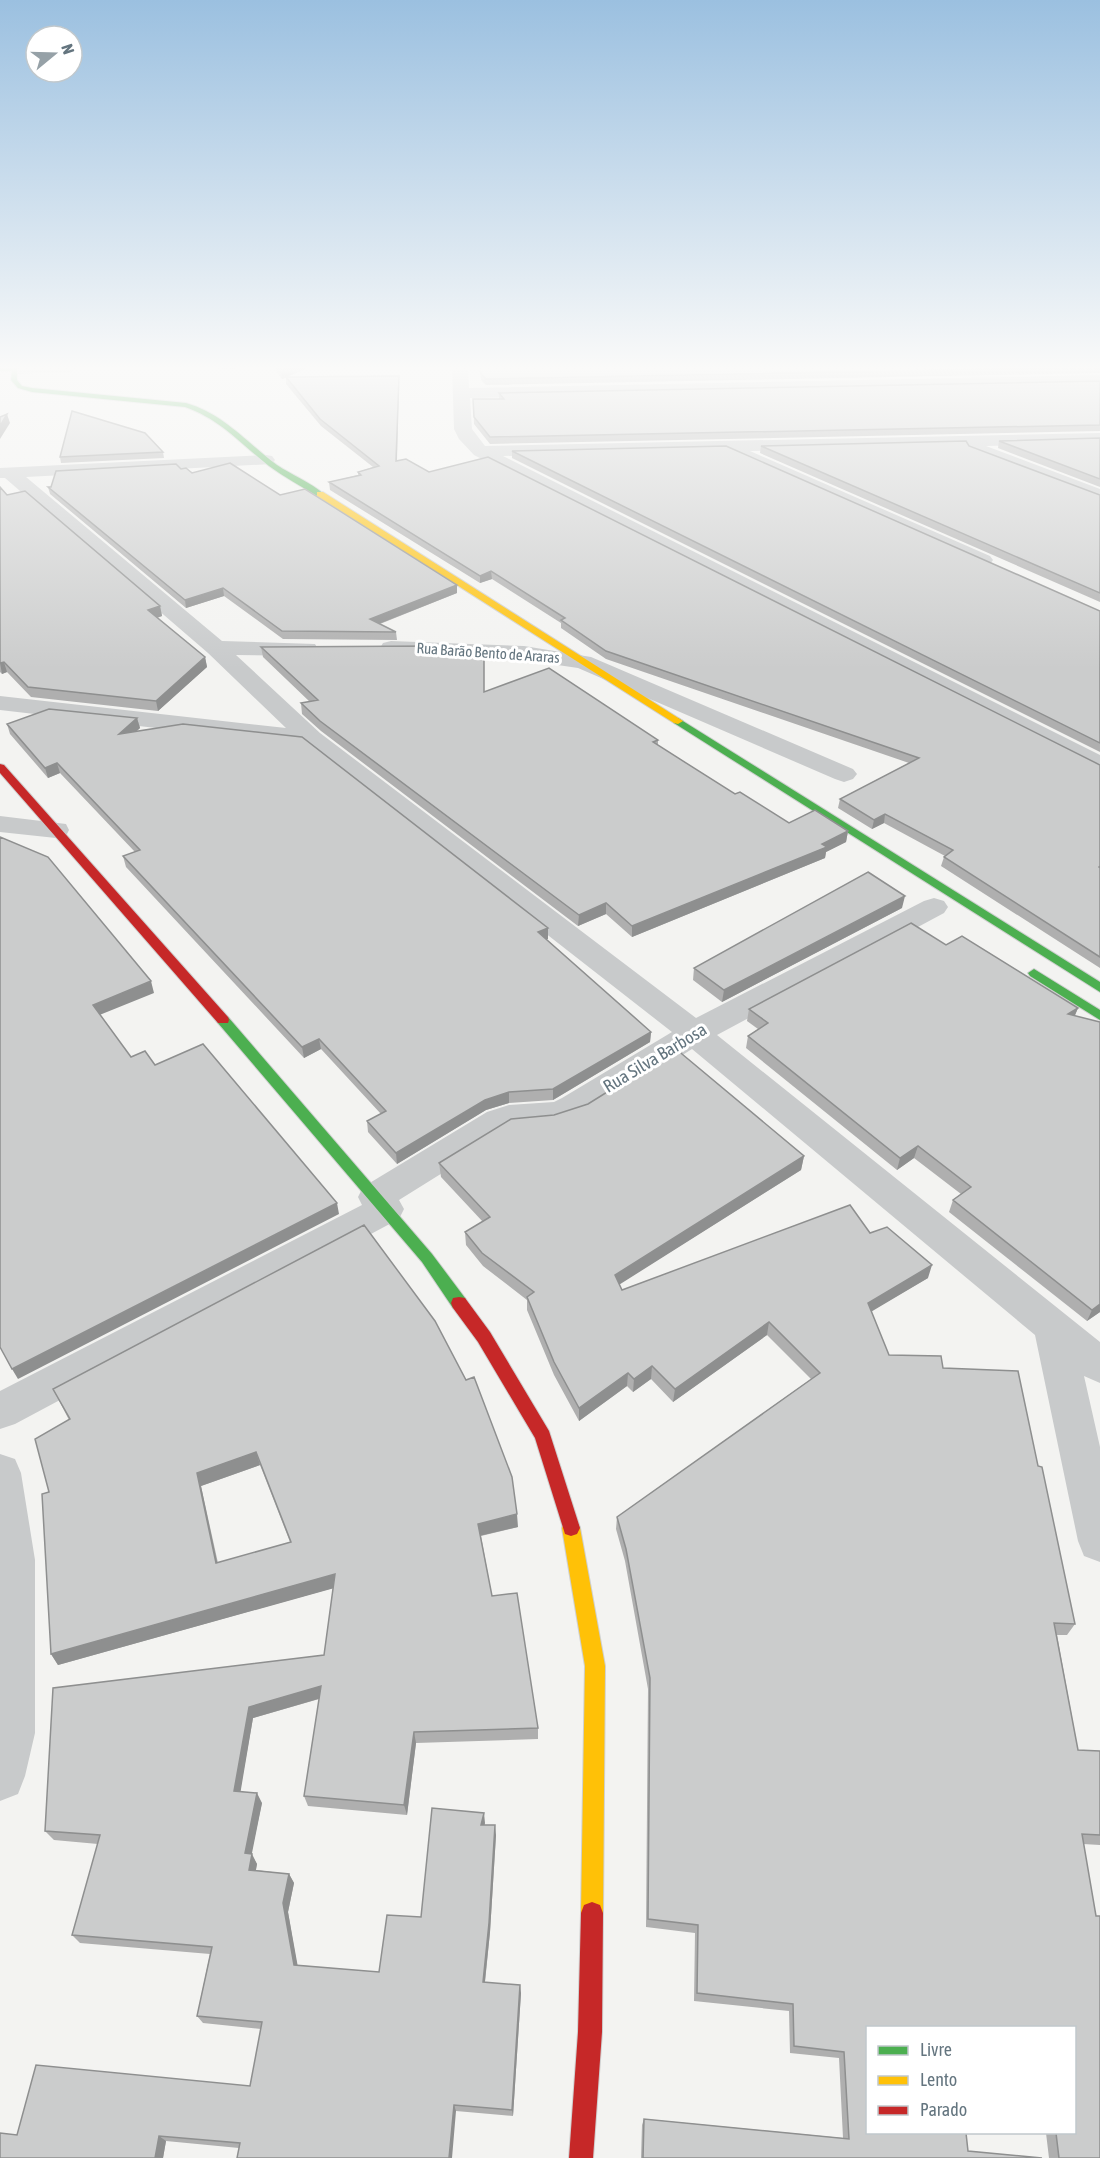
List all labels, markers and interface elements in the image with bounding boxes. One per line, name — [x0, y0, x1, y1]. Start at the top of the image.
north arrow — [24, 24, 84, 84]
text: N — [58, 42, 78, 57]
street label: Rua Barão Bento de Araras — [416, 639, 560, 666]
street label: Rua Silva Barbosa — [599, 1018, 710, 1097]
legend — [866, 2026, 1076, 2134]
text: Livre — [920, 2039, 952, 2060]
text: Lento — [920, 2069, 957, 2090]
text: Parado — [920, 2099, 967, 2120]

